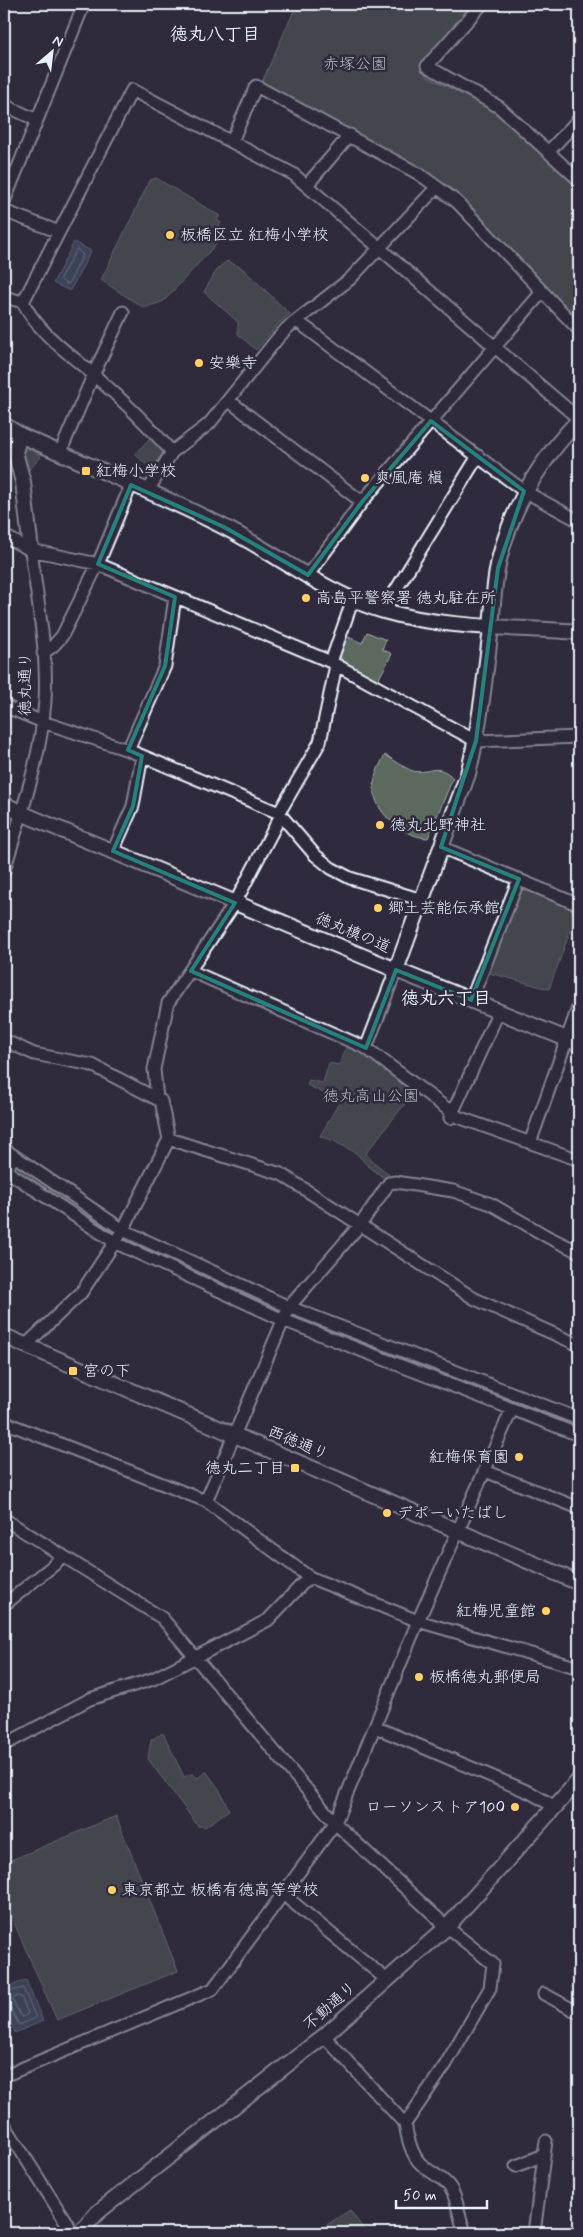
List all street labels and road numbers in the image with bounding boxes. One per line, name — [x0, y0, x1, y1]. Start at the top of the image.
street label: 徳丸通り — [15, 652, 36, 716]
street label: 徳丸槙の道 — [312, 908, 394, 958]
street label: 西徳通り — [264, 1421, 332, 1465]
street label: 不動通り — [299, 1977, 361, 2035]

